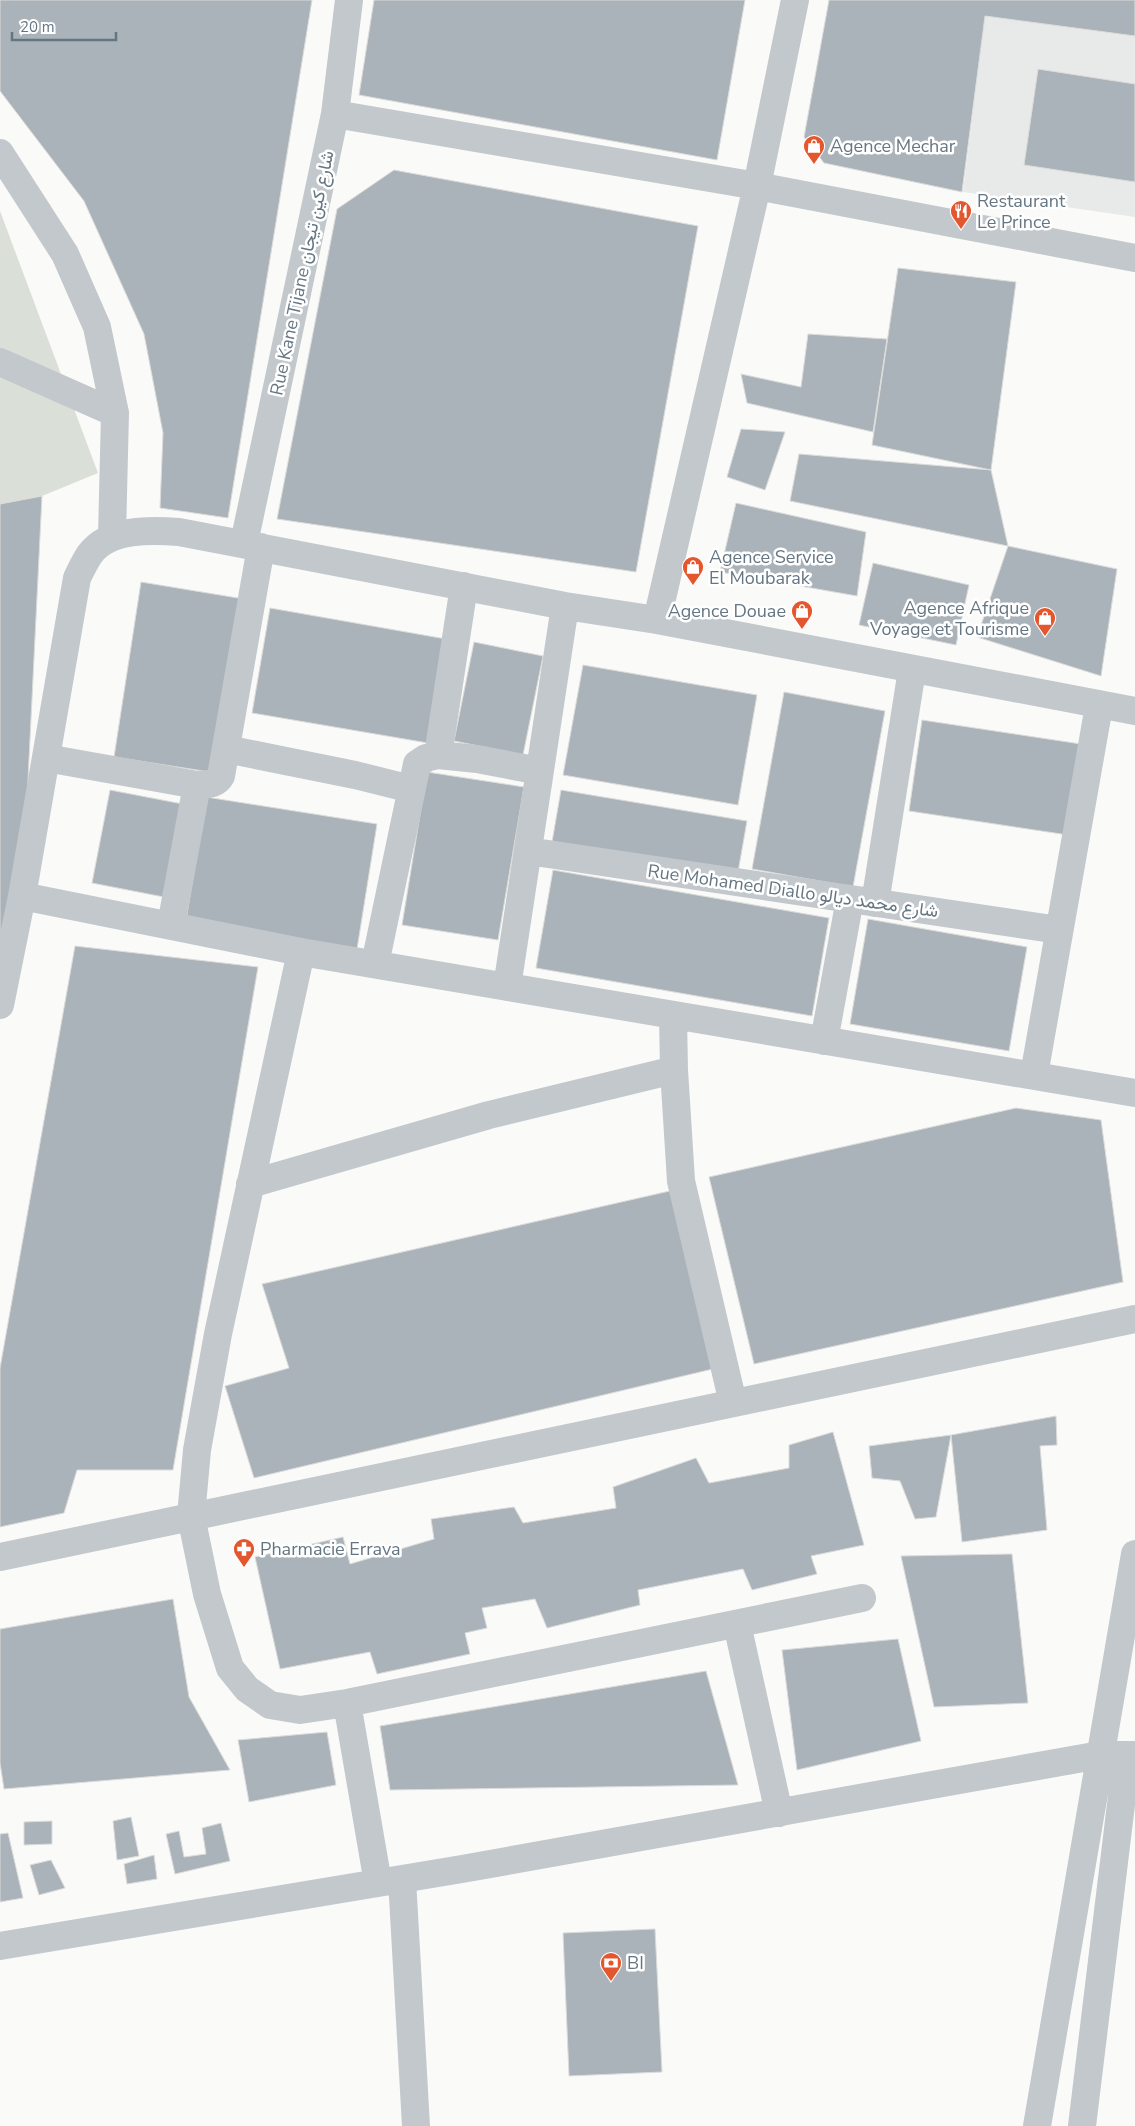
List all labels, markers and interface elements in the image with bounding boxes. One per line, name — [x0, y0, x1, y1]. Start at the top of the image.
scale bar — [12, 10, 116, 42]
text: 20 m — [20, 17, 55, 37]
shop icon: Agence Mechar — [802, 134, 826, 165]
place label: Agence Mechar — [830, 134, 956, 158]
street label: Rue Kane Tijane شارع كين تيجان — [264, 148, 340, 398]
place label: Restaurant Le Prince — [977, 189, 1066, 234]
restaurant icon: Restaurant Le Prince — [949, 199, 973, 230]
place label: Agence Service El Moubarak — [709, 545, 834, 590]
shop icon: Agence Service El Moubarak — [681, 555, 705, 586]
place label: Agence Afrique Voyage et Tourisme — [869, 596, 1029, 641]
place label: Agence Douae — [668, 599, 786, 623]
shop icon: Agence Douae — [790, 599, 814, 630]
shop icon: Agence Afrique Voyage et Tourisme — [1033, 606, 1057, 637]
street label: Rue Mohamed Diallo شارع محمد ديالو — [646, 859, 940, 923]
pharmacy icon: Pharmacie Errava — [232, 1537, 256, 1568]
place label: Pharmacie Errava — [260, 1537, 401, 1561]
bank icon: BI — [599, 1951, 623, 1982]
place label: BI — [627, 1951, 644, 1975]

